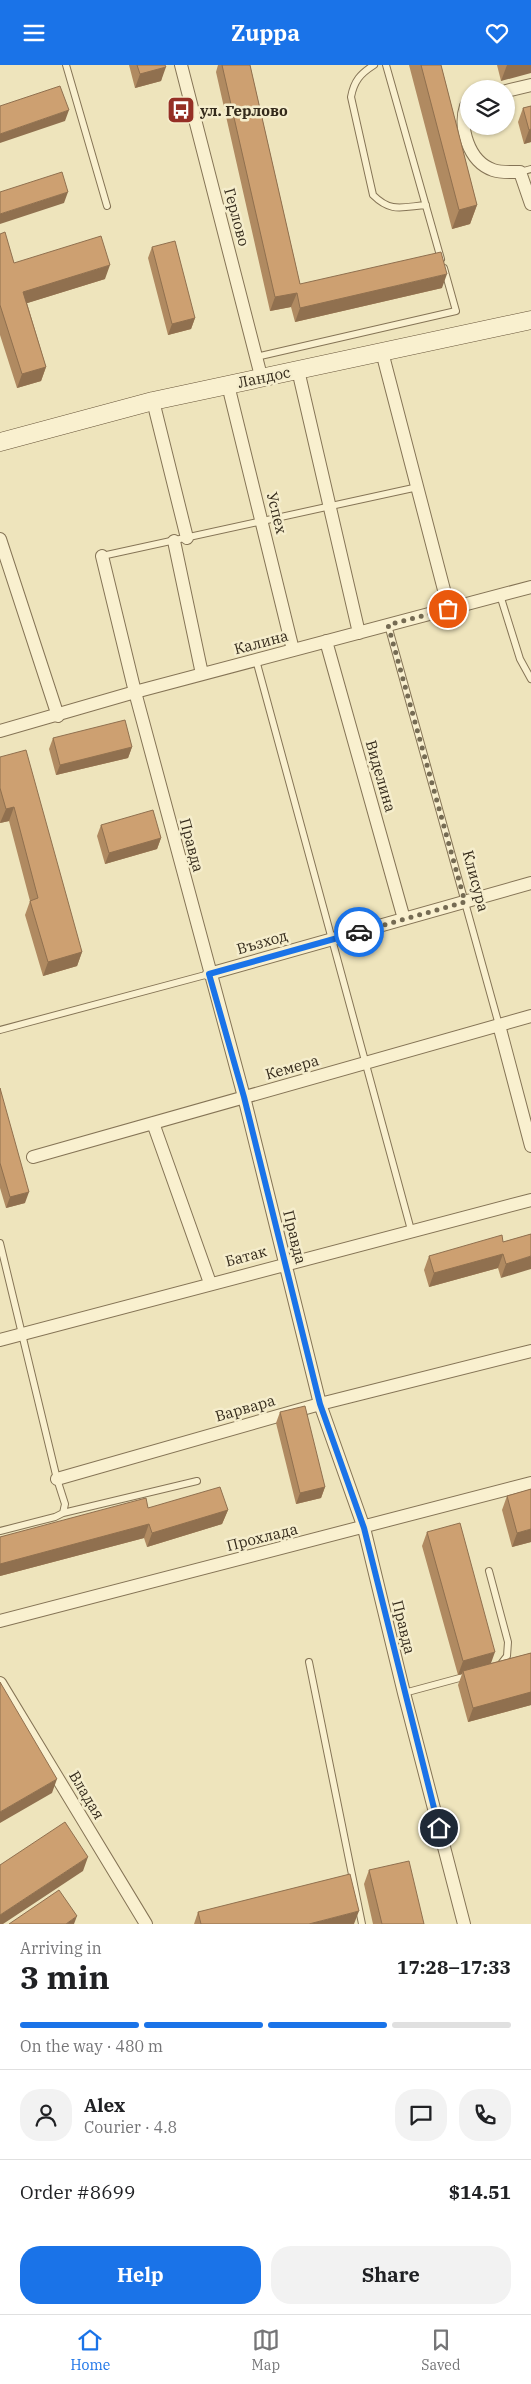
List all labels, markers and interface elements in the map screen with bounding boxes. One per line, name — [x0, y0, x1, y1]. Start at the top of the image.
text: Zuppa — [231, 18, 300, 47]
icon: menu — [20, 19, 48, 47]
icon: heart — [483, 19, 511, 47]
map controls — [460, 80, 515, 135]
button: layers — [460, 80, 515, 135]
bus stop icon: ул. Герлово — [166, 95, 196, 125]
place label: ул. Герлово — [199, 101, 288, 120]
street label: Герлово — [220, 186, 254, 248]
street label: Ландос — [236, 362, 292, 392]
street label: Успех — [263, 490, 291, 536]
pin — [427, 588, 469, 630]
icon: bag — [434, 595, 462, 623]
street label: Калина — [232, 626, 290, 658]
street label: Виделина — [362, 738, 400, 814]
street label: Правда — [176, 816, 208, 874]
street label: Клисура — [459, 848, 493, 914]
courier — [334, 907, 384, 957]
icon: car — [345, 918, 373, 946]
street label: Възход — [234, 926, 290, 958]
street label: Кемера — [263, 1050, 321, 1084]
street label: Правда — [279, 1208, 311, 1266]
street label: Батак — [223, 1241, 269, 1271]
street label: Варвара — [213, 1390, 277, 1426]
street label: Прохлада — [224, 1519, 300, 1555]
street label: Правда — [388, 1598, 420, 1656]
street label: Владая — [65, 1767, 109, 1823]
pin — [418, 1807, 460, 1849]
icon: home — [425, 1814, 453, 1842]
text: Arriving in — [20, 1938, 102, 1958]
text: 17:28–17:33 — [397, 1955, 511, 1979]
text: 3 min — [20, 1956, 110, 1998]
text: On the way · 480 m — [20, 2036, 163, 2056]
button: person — [20, 2089, 72, 2141]
button: chat — [395, 2089, 447, 2141]
button: phone — [459, 2089, 511, 2141]
text: Alex — [84, 2093, 125, 2117]
text: Courier · 4.8 — [84, 2117, 177, 2137]
text: Order #8699 — [20, 2180, 135, 2204]
text: $14.51 — [449, 2180, 511, 2204]
button: Help — [20, 2246, 261, 2304]
button: Share — [271, 2246, 511, 2304]
tab: Home — [71, 2326, 110, 2374]
tab: Map — [252, 2326, 280, 2374]
tab: Saved — [421, 2326, 460, 2374]

